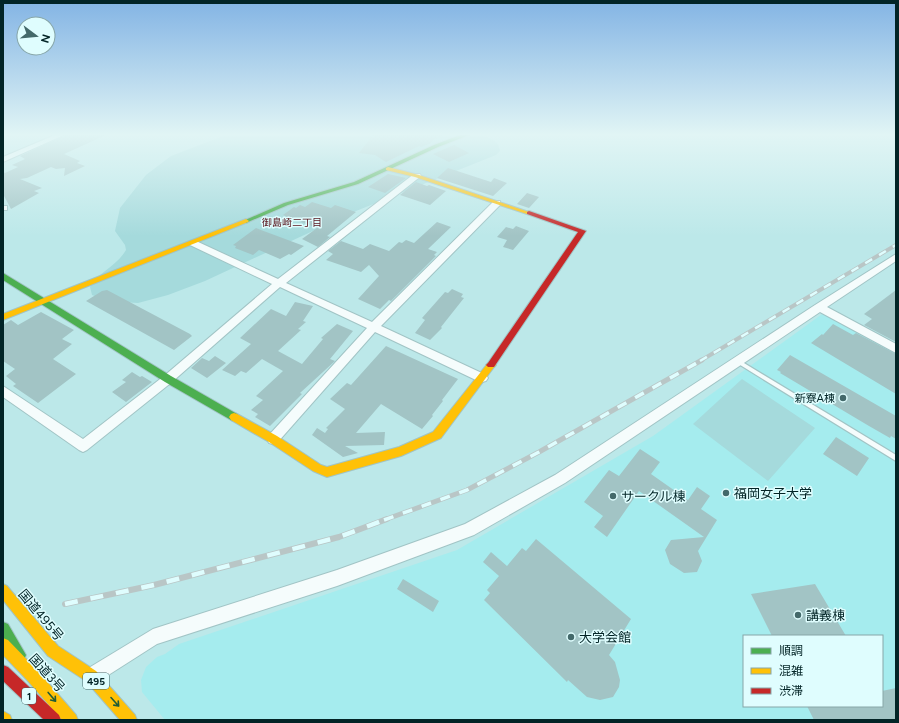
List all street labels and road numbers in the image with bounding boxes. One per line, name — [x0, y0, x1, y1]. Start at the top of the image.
street label: 国道495号 — [15, 586, 67, 644]
street label: 国道3号 — [26, 651, 68, 695]
road number: 495 — [83, 673, 109, 689]
road number: 1 — [22, 688, 36, 704]

